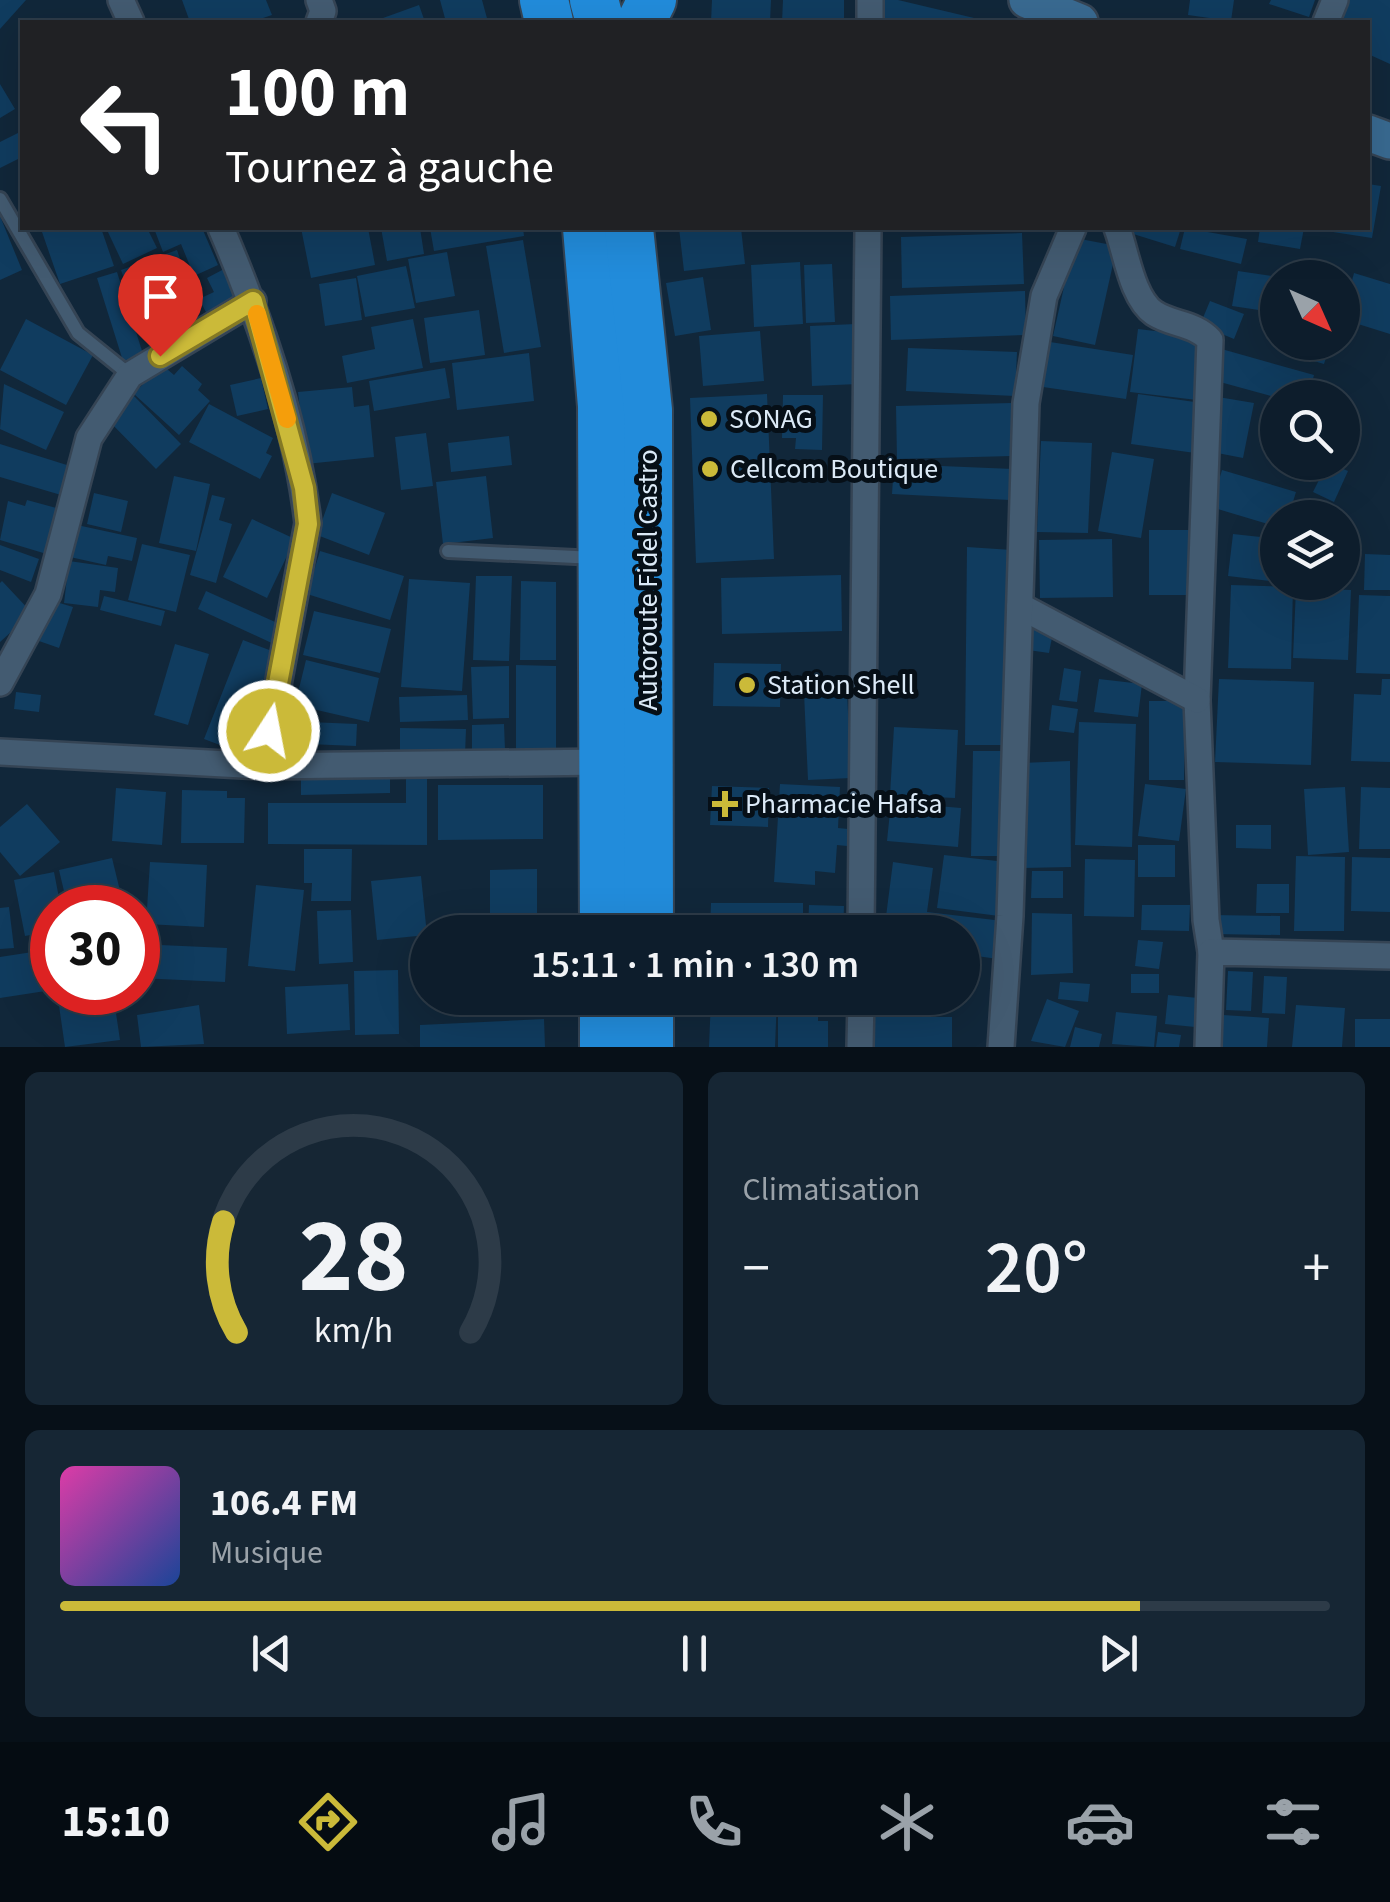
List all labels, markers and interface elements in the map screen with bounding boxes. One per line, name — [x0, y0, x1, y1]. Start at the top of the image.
text: 100 m — [225, 43, 410, 143]
icon: left — [60, 60, 190, 190]
text: Tournez à gauche — [225, 136, 554, 200]
pin — [118, 254, 203, 357]
north arrow — [1260, 260, 1360, 360]
map controls — [1260, 260, 1360, 600]
icon: arrive — [133, 269, 188, 324]
button: search — [1260, 380, 1360, 480]
place label: SONAG — [729, 399, 813, 439]
marker: SONAG — [698, 408, 720, 430]
street label: Autoroute Fidel Castro — [628, 449, 668, 711]
place label: Cellcom Boutique — [730, 449, 938, 489]
marker: Cellcom Boutique — [699, 458, 721, 480]
button: layers — [1260, 500, 1360, 600]
place label: Station Shell — [767, 665, 915, 705]
marker: Station Shell — [736, 674, 758, 696]
position arrow — [217, 679, 321, 783]
place label: Pharmacie Hafsa — [745, 784, 943, 824]
marker: Pharmacie Hafsa — [714, 793, 736, 815]
speed limit sign: 30 — [30, 885, 160, 1015]
text: 15:11 · 1 min · 130 m — [531, 938, 859, 992]
text: Climatisation — [743, 1167, 920, 1213]
text: 28 — [299, 1184, 409, 1332]
text: 20° — [985, 1215, 1088, 1322]
text: − — [743, 1230, 770, 1308]
text: + — [1303, 1230, 1330, 1308]
text: km/h — [314, 1305, 393, 1356]
text: 106.4 FM — [210, 1476, 358, 1530]
text: Musique — [210, 1530, 323, 1576]
icon: previous — [244, 1626, 299, 1681]
icon: pause — [667, 1626, 722, 1681]
icon: next — [1091, 1626, 1146, 1681]
icon: directions — [293, 1787, 363, 1857]
icon: music — [486, 1787, 556, 1857]
icon: phone — [679, 1787, 749, 1857]
icon: climate — [872, 1787, 942, 1857]
icon: car — [1065, 1787, 1135, 1857]
icon: filters — [1258, 1787, 1328, 1857]
text: 15:10 — [62, 1790, 170, 1854]

